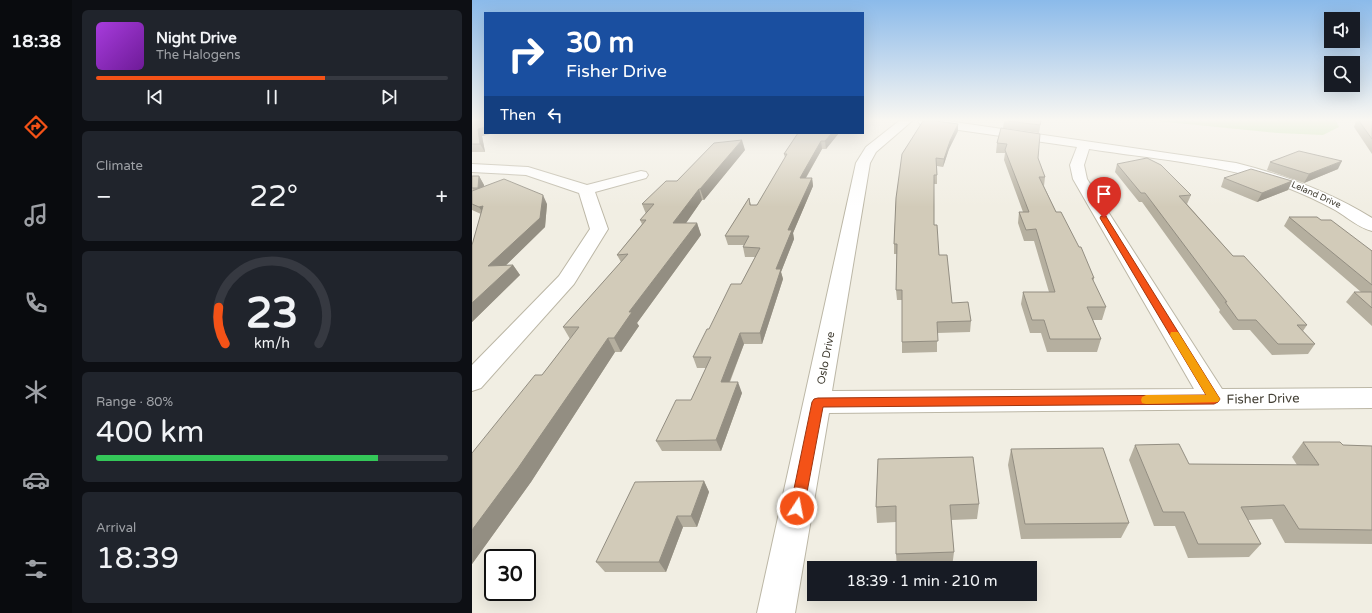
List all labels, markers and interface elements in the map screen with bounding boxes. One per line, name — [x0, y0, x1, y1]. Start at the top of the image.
map controls — [1324, 12, 1360, 92]
button: sound — [1324, 12, 1360, 48]
text: 30 m — [566, 26, 634, 60]
icon: right — [500, 28, 552, 80]
text: Night Drive — [156, 29, 237, 47]
text: 18:38 — [11, 30, 61, 52]
text: The Halogens — [156, 47, 240, 63]
button: search — [1324, 56, 1360, 92]
text: Fisher Drive — [566, 60, 667, 82]
icon: previous — [144, 86, 166, 108]
icon: pause — [261, 86, 283, 108]
icon: next — [378, 86, 400, 108]
icon: left — [544, 104, 566, 126]
text: Then — [500, 106, 536, 124]
icon: directions — [22, 113, 50, 141]
text: Climate — [96, 158, 143, 174]
pin — [1087, 177, 1121, 218]
text: 22° — [249, 178, 298, 215]
street label: Leland Drive — [1289, 179, 1343, 211]
icon: arrive — [1093, 183, 1115, 205]
text: − — [96, 184, 112, 210]
text: + — [436, 184, 448, 210]
icon: music — [22, 201, 50, 229]
icon: phone — [22, 289, 50, 317]
text: 23 — [246, 289, 298, 339]
street label: Oslo Drive — [815, 330, 837, 386]
text: km/h — [254, 335, 290, 352]
icon: climate — [22, 378, 50, 406]
street label: Fisher Drive — [1226, 390, 1300, 408]
text: Range · 80% — [96, 394, 173, 410]
text: 400 km — [96, 414, 204, 451]
icon: car — [22, 466, 50, 494]
position arrow — [776, 487, 818, 529]
text: Arrival — [96, 520, 136, 536]
text: 18:39 — [96, 540, 179, 577]
speed limit sign: 30 — [484, 549, 536, 601]
icon: filters — [22, 555, 50, 583]
text: 18:39 · 1 min · 210 m — [847, 572, 997, 590]

